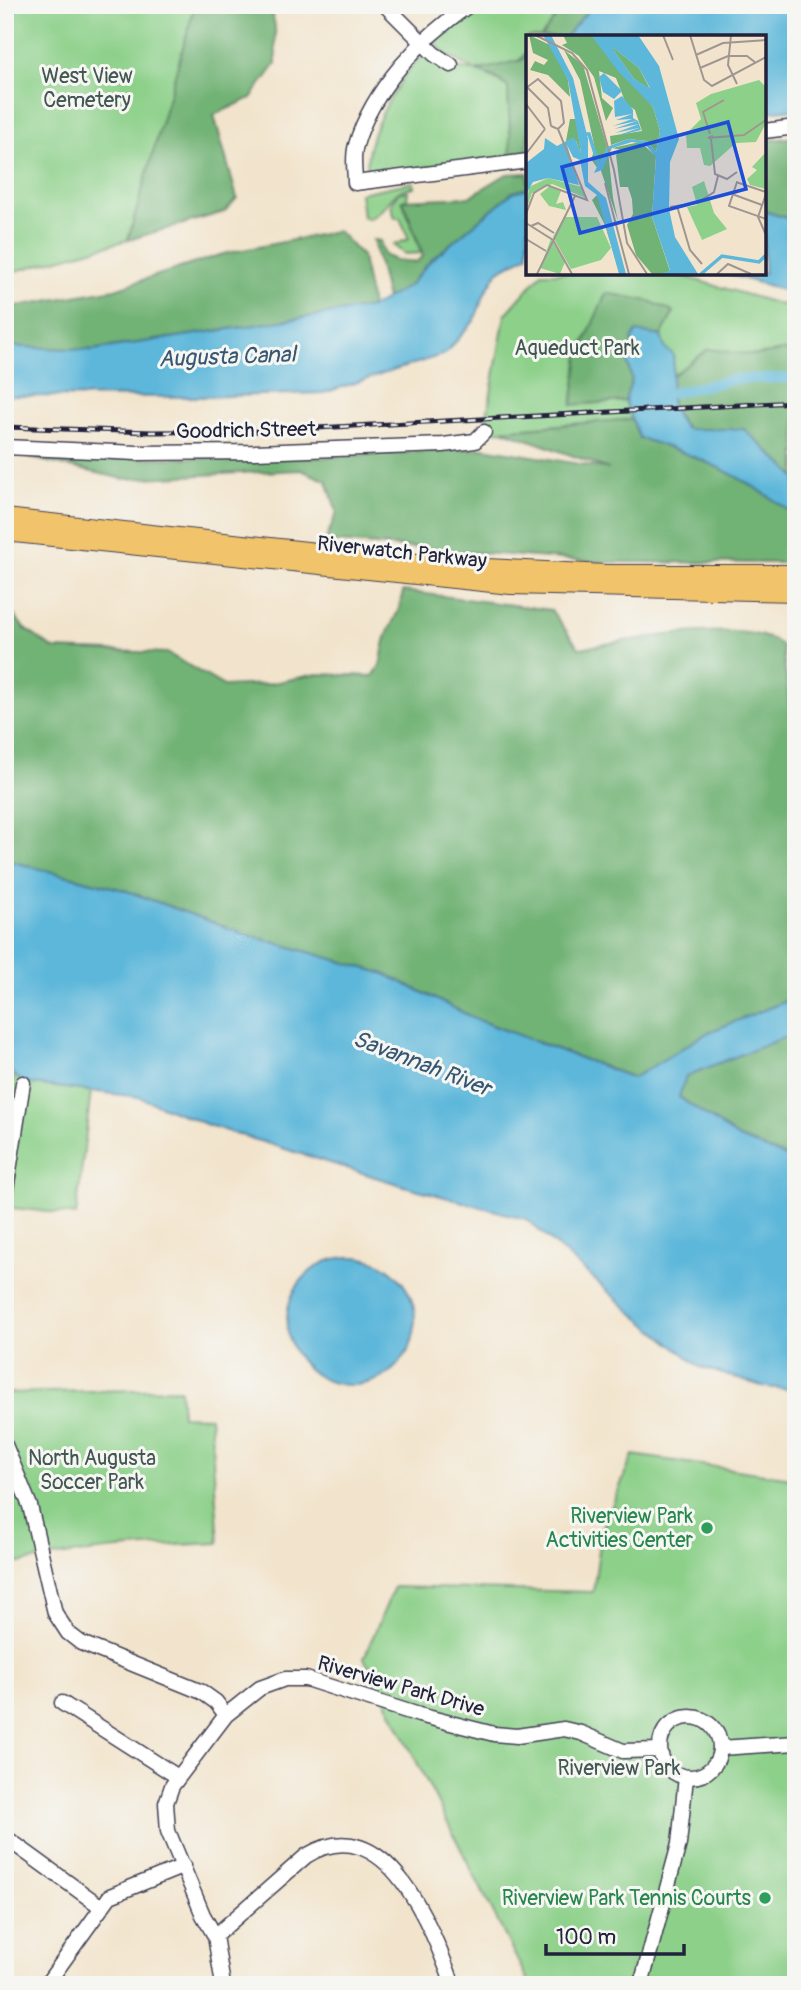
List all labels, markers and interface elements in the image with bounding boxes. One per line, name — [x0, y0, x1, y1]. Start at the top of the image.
inset map — [526, 35, 766, 275]
park label: West View Cemetery — [41, 63, 133, 114]
park label: Aqueduct Park — [514, 335, 640, 362]
water label: Augusta Canal — [158, 340, 299, 373]
street label: Goodrich Street — [176, 416, 317, 445]
street label: Riverwatch Parkway — [316, 530, 488, 575]
water label: Savannah River — [349, 1024, 497, 1104]
park label: North Augusta Soccer Park — [28, 1445, 156, 1496]
place label: Riverview Park Activities Center — [545, 1503, 693, 1554]
marker: Riverview Park Activities Center — [699, 1520, 715, 1536]
street label: Riverview Park Drive — [314, 1650, 488, 1723]
park label: Riverview Park — [558, 1755, 681, 1782]
place label: Riverview Park Tennis Courts — [502, 1885, 752, 1912]
marker: Riverview Park Tennis Courts — [757, 1890, 773, 1906]
scale bar — [546, 1913, 684, 1957]
text: 100 m — [556, 1924, 616, 1951]

